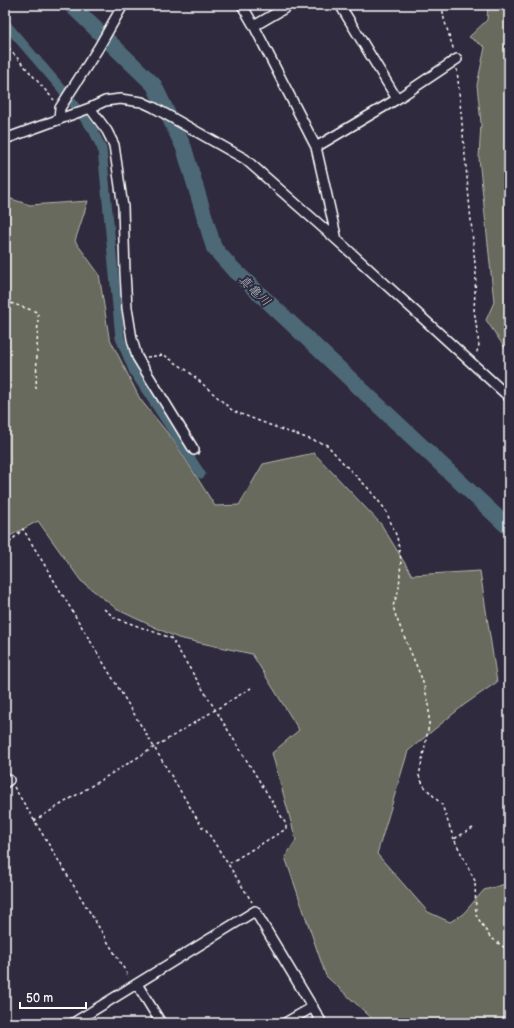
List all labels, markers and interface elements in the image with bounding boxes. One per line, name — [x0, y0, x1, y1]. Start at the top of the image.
water label: 真亀川 — [235, 272, 274, 310]
scale bar — [20, 984, 86, 1010]
text: 50 m — [26, 991, 53, 1006]

